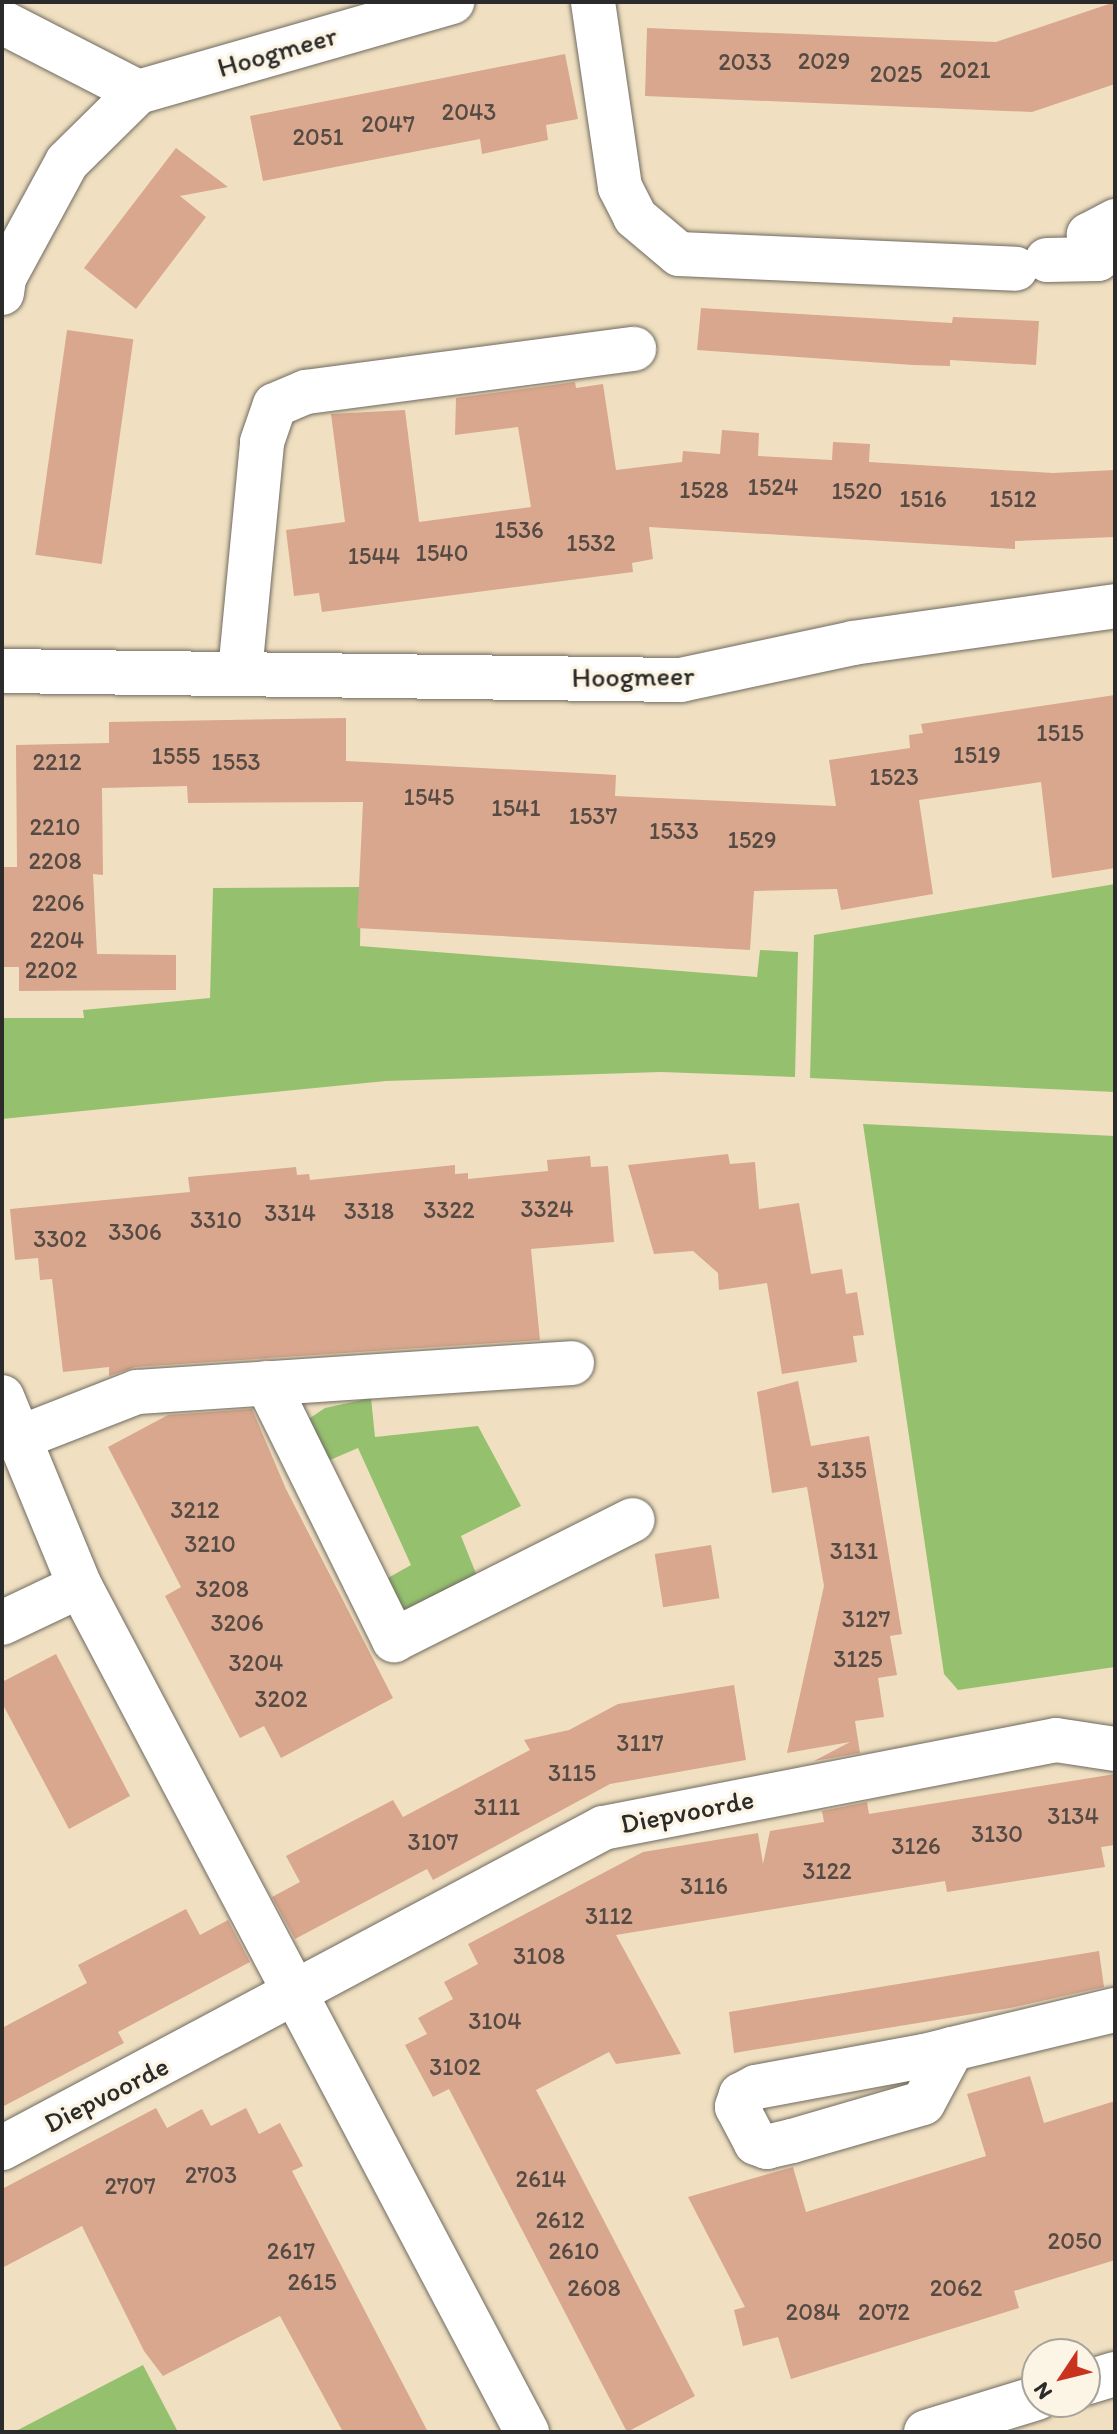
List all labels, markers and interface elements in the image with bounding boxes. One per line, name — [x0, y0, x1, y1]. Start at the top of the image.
street label: Hoogmeer — [213, 18, 341, 84]
house number: 2029 — [798, 47, 850, 75]
house number: 2033 — [718, 48, 772, 76]
house number: 2021 — [939, 56, 991, 84]
house number: 2025 — [870, 60, 922, 88]
house number: 2043 — [442, 98, 496, 126]
house number: 2047 — [361, 110, 415, 138]
house number: 2051 — [292, 123, 344, 151]
house number: 1524 — [748, 473, 798, 501]
house number: 1528 — [679, 476, 729, 504]
house number: 1520 — [831, 477, 883, 505]
house number: 1516 — [899, 485, 947, 513]
house number: 1512 — [989, 485, 1037, 513]
house number: 1536 — [494, 516, 544, 544]
house number: 1532 — [566, 529, 616, 557]
house number: 1540 — [416, 539, 468, 567]
house number: 1544 — [348, 542, 400, 570]
street label: Hoogmeer — [571, 658, 695, 694]
house number: 1515 — [1036, 719, 1084, 747]
house number: 1519 — [953, 741, 1001, 769]
house number: 1555 — [152, 742, 200, 770]
house number: 2212 — [32, 748, 82, 776]
house number: 1553 — [211, 748, 261, 776]
house number: 1523 — [869, 763, 919, 791]
house number: 1545 — [404, 783, 454, 811]
house number: 1541 — [491, 794, 541, 822]
house number: 1537 — [569, 802, 617, 830]
house number: 2210 — [29, 813, 81, 841]
house number: 1533 — [649, 817, 699, 845]
house number: 1529 — [728, 826, 776, 854]
house number: 2208 — [28, 847, 82, 875]
house number: 2206 — [32, 889, 84, 917]
house number: 2204 — [30, 926, 84, 954]
house number: 2202 — [25, 956, 77, 984]
house number: 3324 — [520, 1195, 574, 1223]
house number: 3322 — [423, 1196, 475, 1224]
house number: 3318 — [344, 1197, 394, 1225]
house number: 3314 — [264, 1199, 316, 1227]
house number: 3310 — [190, 1206, 242, 1234]
house number: 3306 — [108, 1218, 162, 1246]
house number: 3302 — [33, 1225, 87, 1253]
house number: 3135 — [817, 1456, 867, 1484]
house number: 3212 — [170, 1496, 220, 1524]
house number: 3210 — [184, 1530, 236, 1558]
house number: 3131 — [830, 1537, 878, 1565]
house number: 3208 — [195, 1575, 249, 1603]
house number: 3127 — [842, 1605, 890, 1633]
house number: 3206 — [210, 1609, 264, 1637]
house number: 3125 — [833, 1645, 883, 1673]
house number: 3204 — [229, 1649, 283, 1677]
house number: 3202 — [254, 1685, 308, 1713]
house number: 3117 — [616, 1729, 664, 1757]
house number: 3115 — [548, 1759, 596, 1787]
street label: Diepvoorde — [617, 1782, 757, 1840]
house number: 3111 — [474, 1793, 520, 1821]
house number: 3134 — [1047, 1802, 1099, 1830]
house number: 3130 — [971, 1820, 1023, 1848]
house number: 3107 — [408, 1828, 458, 1856]
house number: 3126 — [891, 1832, 941, 1860]
house number: 3122 — [802, 1857, 852, 1885]
house number: 3116 — [680, 1872, 728, 1900]
house number: 3112 — [585, 1902, 633, 1930]
house number: 3108 — [513, 1942, 565, 1970]
house number: 3104 — [468, 2007, 522, 2035]
street label: Diepvoorde — [38, 2048, 174, 2140]
house number: 3102 — [429, 2053, 481, 2081]
house number: 2703 — [185, 2161, 237, 2189]
house number: 2614 — [516, 2165, 566, 2193]
house number: 2707 — [104, 2172, 156, 2200]
house number: 2612 — [535, 2206, 585, 2234]
house number: 2050 — [1048, 2227, 1102, 2255]
house number: 2617 — [267, 2237, 315, 2265]
house number: 2610 — [548, 2237, 600, 2265]
house number: 2615 — [287, 2268, 337, 2296]
house number: 2608 — [567, 2274, 621, 2302]
house number: 2062 — [930, 2274, 982, 2302]
house number: 2084 — [786, 2298, 840, 2326]
house number: 2072 — [858, 2298, 910, 2326]
north arrow — [1021, 2338, 1101, 2418]
text: N — [1027, 2377, 1058, 2405]

